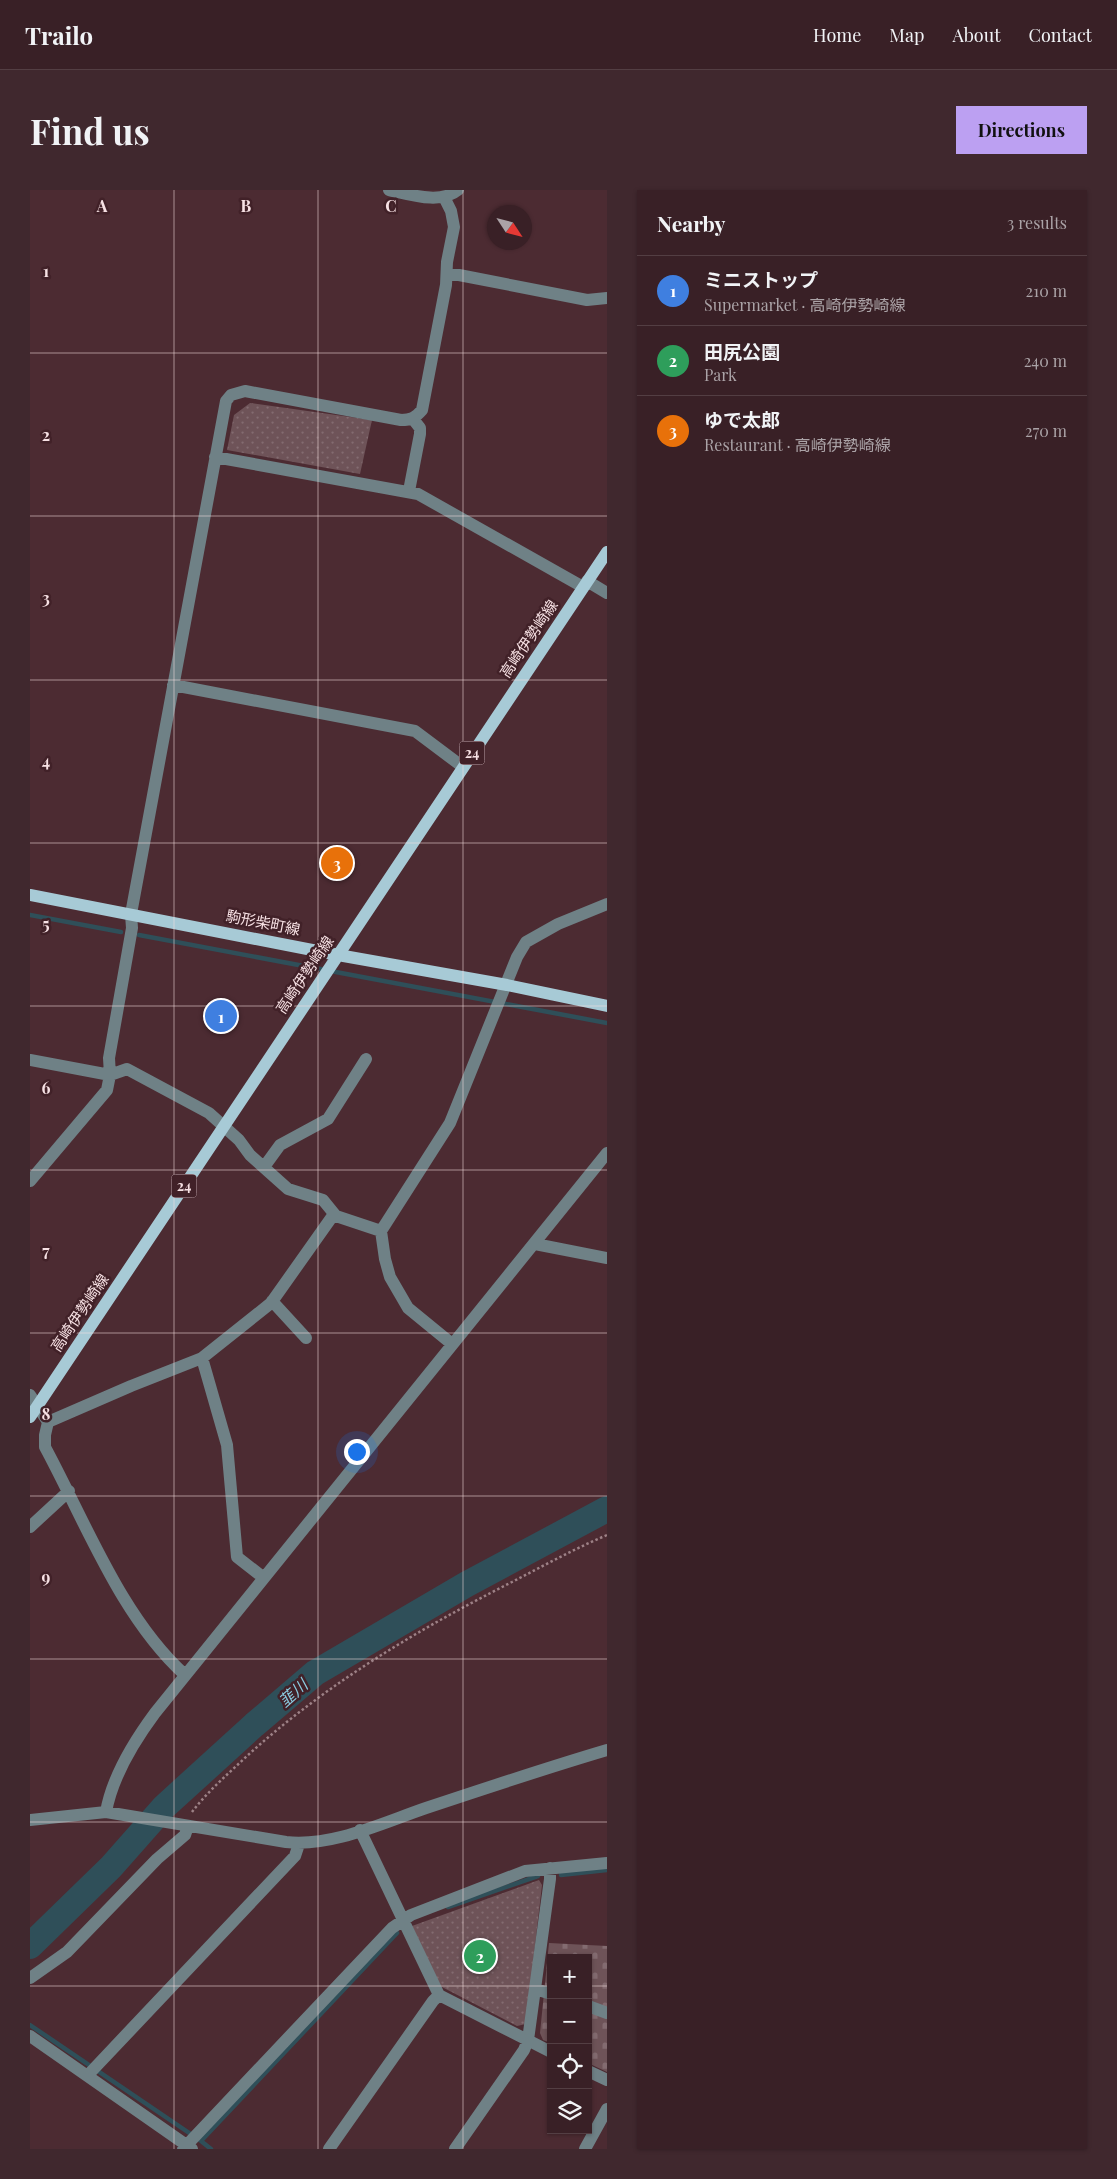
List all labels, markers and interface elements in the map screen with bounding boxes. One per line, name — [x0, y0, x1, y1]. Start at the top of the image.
text: Trailo — [25, 19, 93, 51]
text: Home — [813, 23, 861, 47]
text: Map — [889, 23, 924, 47]
text: About — [952, 23, 1001, 47]
text: Contact — [1029, 23, 1092, 47]
button: Directions — [956, 106, 1087, 154]
text: Find us — [30, 107, 150, 154]
text: A — [96, 195, 108, 216]
text: B — [241, 195, 252, 216]
text: C — [385, 195, 397, 216]
north arrow — [487, 205, 532, 250]
text: Nearby — [657, 209, 726, 237]
text: 3 results — [1007, 212, 1067, 233]
text: 1 — [43, 260, 49, 281]
text: ミニストップ — [704, 266, 818, 292]
text: 1 — [670, 280, 676, 301]
text: 210 m — [1026, 280, 1067, 301]
text: Supermarket · 高崎伊勢崎線 — [704, 294, 905, 315]
text: 田尻公園 — [704, 338, 780, 364]
text: 2 — [669, 350, 677, 371]
text: 240 m — [1024, 350, 1067, 371]
text: Park — [704, 364, 737, 385]
text: ゆで太郎 — [704, 406, 780, 432]
text: 3 — [669, 420, 677, 441]
text: 270 m — [1025, 420, 1067, 441]
text: 2 — [42, 424, 50, 445]
text: Restaurant · 高崎伊勢崎線 — [704, 434, 891, 455]
text: 3 — [42, 587, 50, 608]
street label: 高崎伊勢崎線 — [495, 596, 562, 681]
road number: 24 — [460, 742, 484, 764]
text: 4 — [42, 750, 50, 771]
pin: 3 — [321, 844, 353, 882]
street label: 駒形柴町線 — [224, 905, 302, 939]
text: 5 — [42, 913, 50, 934]
street label: 高崎伊勢崎線 — [271, 932, 338, 1017]
pin: 1 — [205, 997, 237, 1035]
text: 6 — [42, 1077, 51, 1098]
road number: 24 — [172, 1174, 196, 1198]
text: 7 — [42, 1240, 50, 1261]
street label: 高崎伊勢崎線 — [46, 1270, 113, 1355]
text: 8 — [42, 1403, 51, 1424]
your location — [344, 1439, 370, 1465]
text: 9 — [42, 1566, 51, 1587]
water label: 韮川 — [274, 1673, 313, 1711]
pin: 2 — [464, 1937, 496, 1975]
map controls — [547, 1954, 592, 2134]
button: + — [547, 1954, 592, 1999]
button: − — [547, 1999, 592, 2044]
button: locate — [547, 2044, 592, 2089]
button: layers — [547, 2089, 592, 2134]

